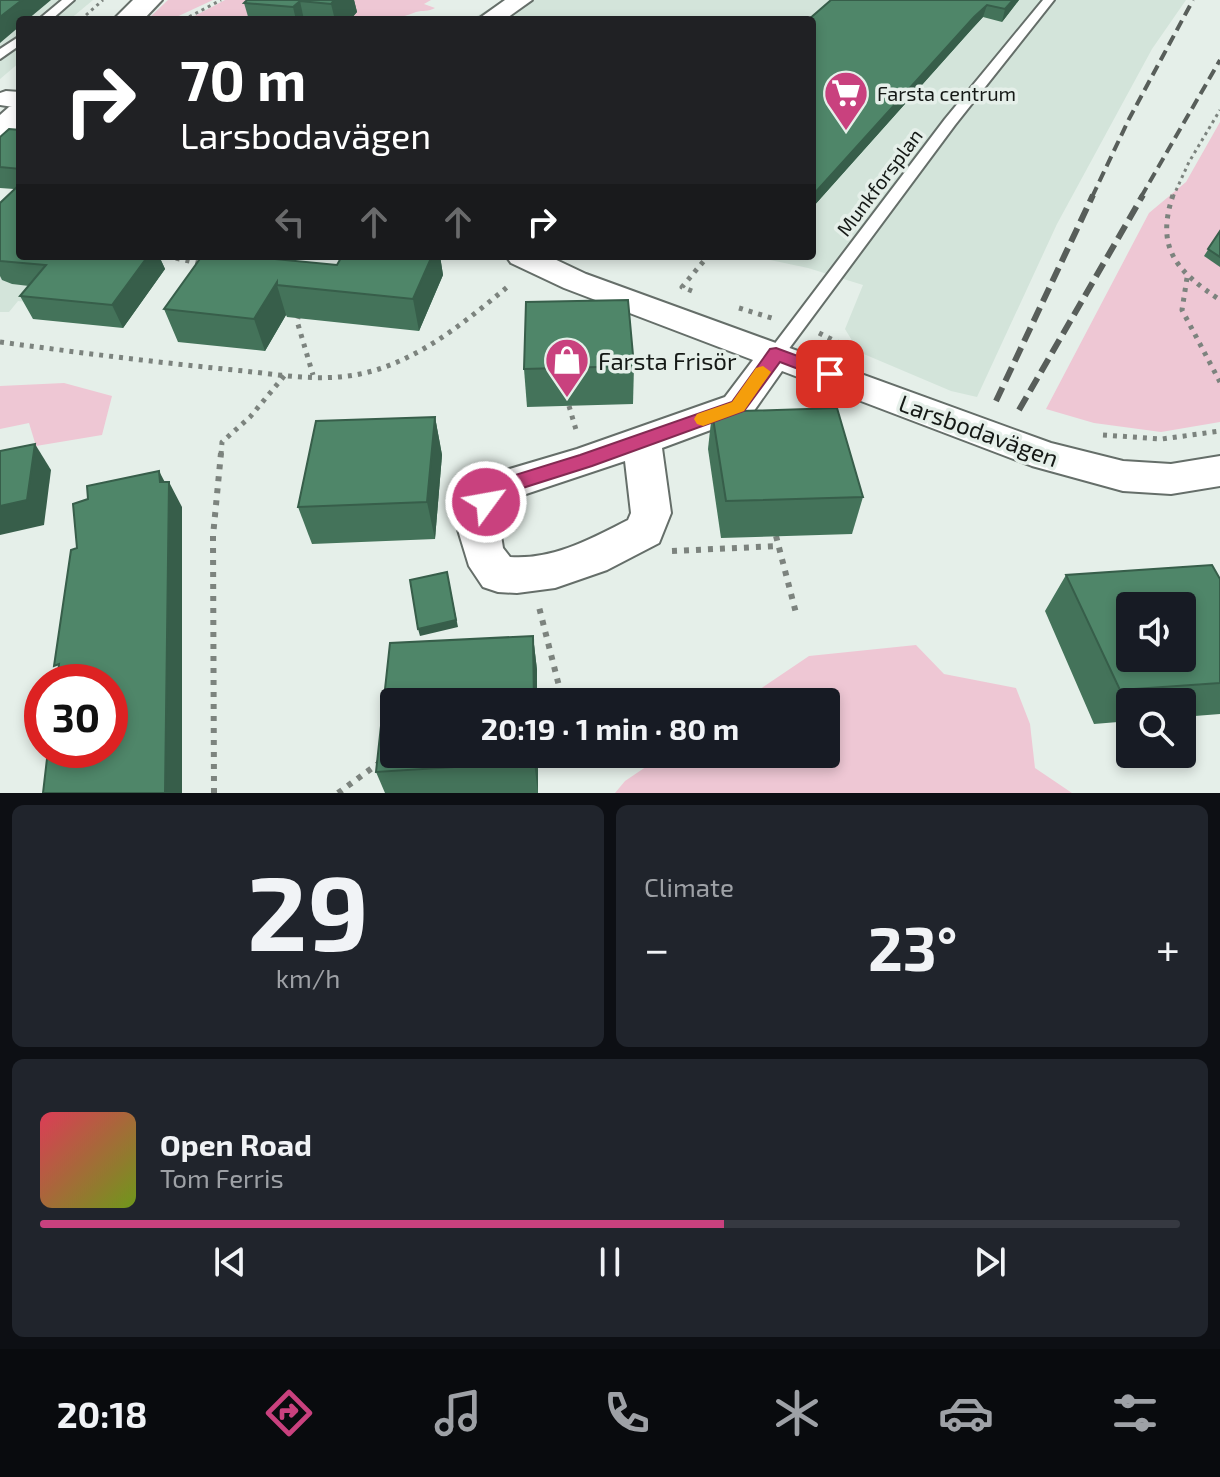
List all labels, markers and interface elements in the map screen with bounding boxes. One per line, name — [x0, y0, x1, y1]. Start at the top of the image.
text: 70 m — [180, 45, 306, 112]
icon: right — [48, 48, 152, 152]
supermarket icon: Farsta centrum — [822, 69, 870, 132]
place label: Farsta centrum — [877, 81, 1016, 105]
text: Larsbodavägen — [180, 113, 431, 156]
street label: Munkforsplan — [831, 124, 927, 240]
icon: left — [268, 200, 312, 244]
icon: ahead — [352, 200, 396, 244]
icon: ahead — [436, 200, 480, 244]
icon: right — [520, 200, 564, 244]
shop icon: Farsta Frisör — [543, 336, 591, 399]
pin — [796, 340, 864, 408]
place label: Farsta Frisör — [598, 346, 737, 375]
icon: arrive — [808, 352, 852, 396]
street label: Larsbodavägen — [895, 388, 1063, 472]
position arrow — [444, 460, 528, 544]
map controls — [1116, 592, 1196, 768]
button: sound — [1116, 592, 1196, 672]
speed limit sign: 30 — [24, 664, 128, 768]
button: search — [1116, 688, 1196, 768]
text: 20:19 · 1 min · 80 m — [481, 710, 739, 746]
text: 29 — [247, 847, 369, 972]
text: Climate — [644, 871, 734, 902]
text: 23° — [868, 911, 958, 983]
text: − — [644, 921, 670, 974]
text: + — [1156, 921, 1180, 974]
text: km/h — [276, 962, 340, 993]
text: Open Road — [160, 1126, 312, 1162]
text: Tom Ferris — [160, 1162, 284, 1193]
icon: previous — [208, 1240, 252, 1284]
icon: pause — [588, 1240, 632, 1284]
icon: next — [968, 1240, 1012, 1284]
icon: directions — [261, 1385, 317, 1441]
icon: music — [430, 1385, 486, 1441]
icon: phone — [599, 1385, 655, 1441]
icon: climate — [769, 1385, 825, 1441]
icon: car — [938, 1385, 994, 1441]
icon: filters — [1107, 1385, 1163, 1441]
text: 20:18 — [57, 1392, 148, 1435]

